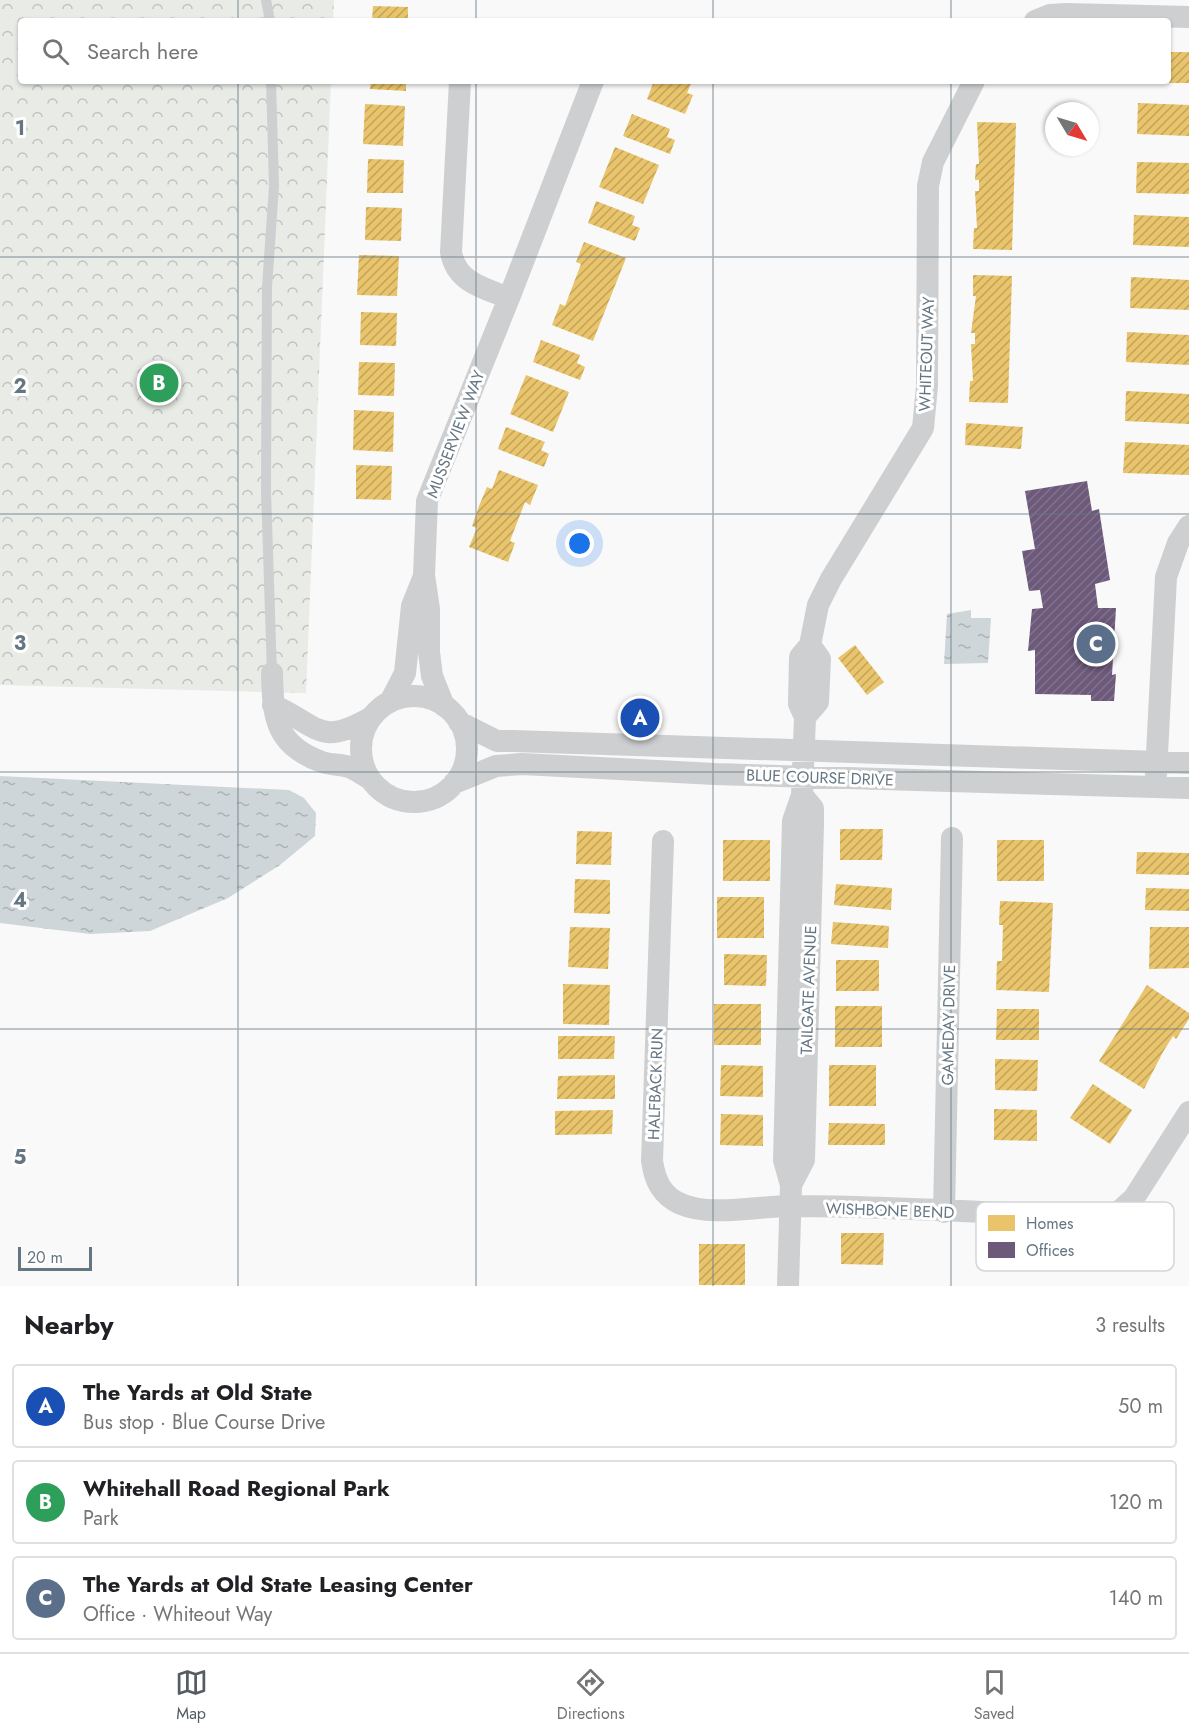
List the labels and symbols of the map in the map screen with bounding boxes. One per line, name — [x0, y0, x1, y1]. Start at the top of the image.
north arrow — [1045, 102, 1099, 156]
text: 1 — [15, 114, 25, 143]
street label: WHITEOUT WAY — [913, 296, 940, 412]
pin: B — [140, 360, 178, 406]
street label: MUSSERVIEW WAY — [421, 367, 490, 501]
text: 2 — [13, 372, 27, 401]
your location — [565, 529, 594, 558]
pin: C — [1076, 622, 1116, 666]
text: 3 — [14, 629, 26, 658]
pin: A — [620, 696, 660, 740]
street label: BLUE COURSE DRIVE — [746, 763, 894, 792]
text: 4 — [13, 886, 27, 915]
street label: TAILGATE AVENUE — [795, 925, 822, 1055]
street label: GAMEDAY DRIVE — [936, 964, 961, 1086]
street label: HALFBACK RUN — [642, 1028, 669, 1140]
text: 5 — [14, 1143, 27, 1172]
street label: WISHBONE BEND — [825, 1197, 955, 1224]
legend — [976, 1202, 1174, 1271]
text: Homes — [1026, 1212, 1073, 1235]
text: Offices — [1026, 1239, 1074, 1262]
scale bar — [18, 1244, 92, 1272]

